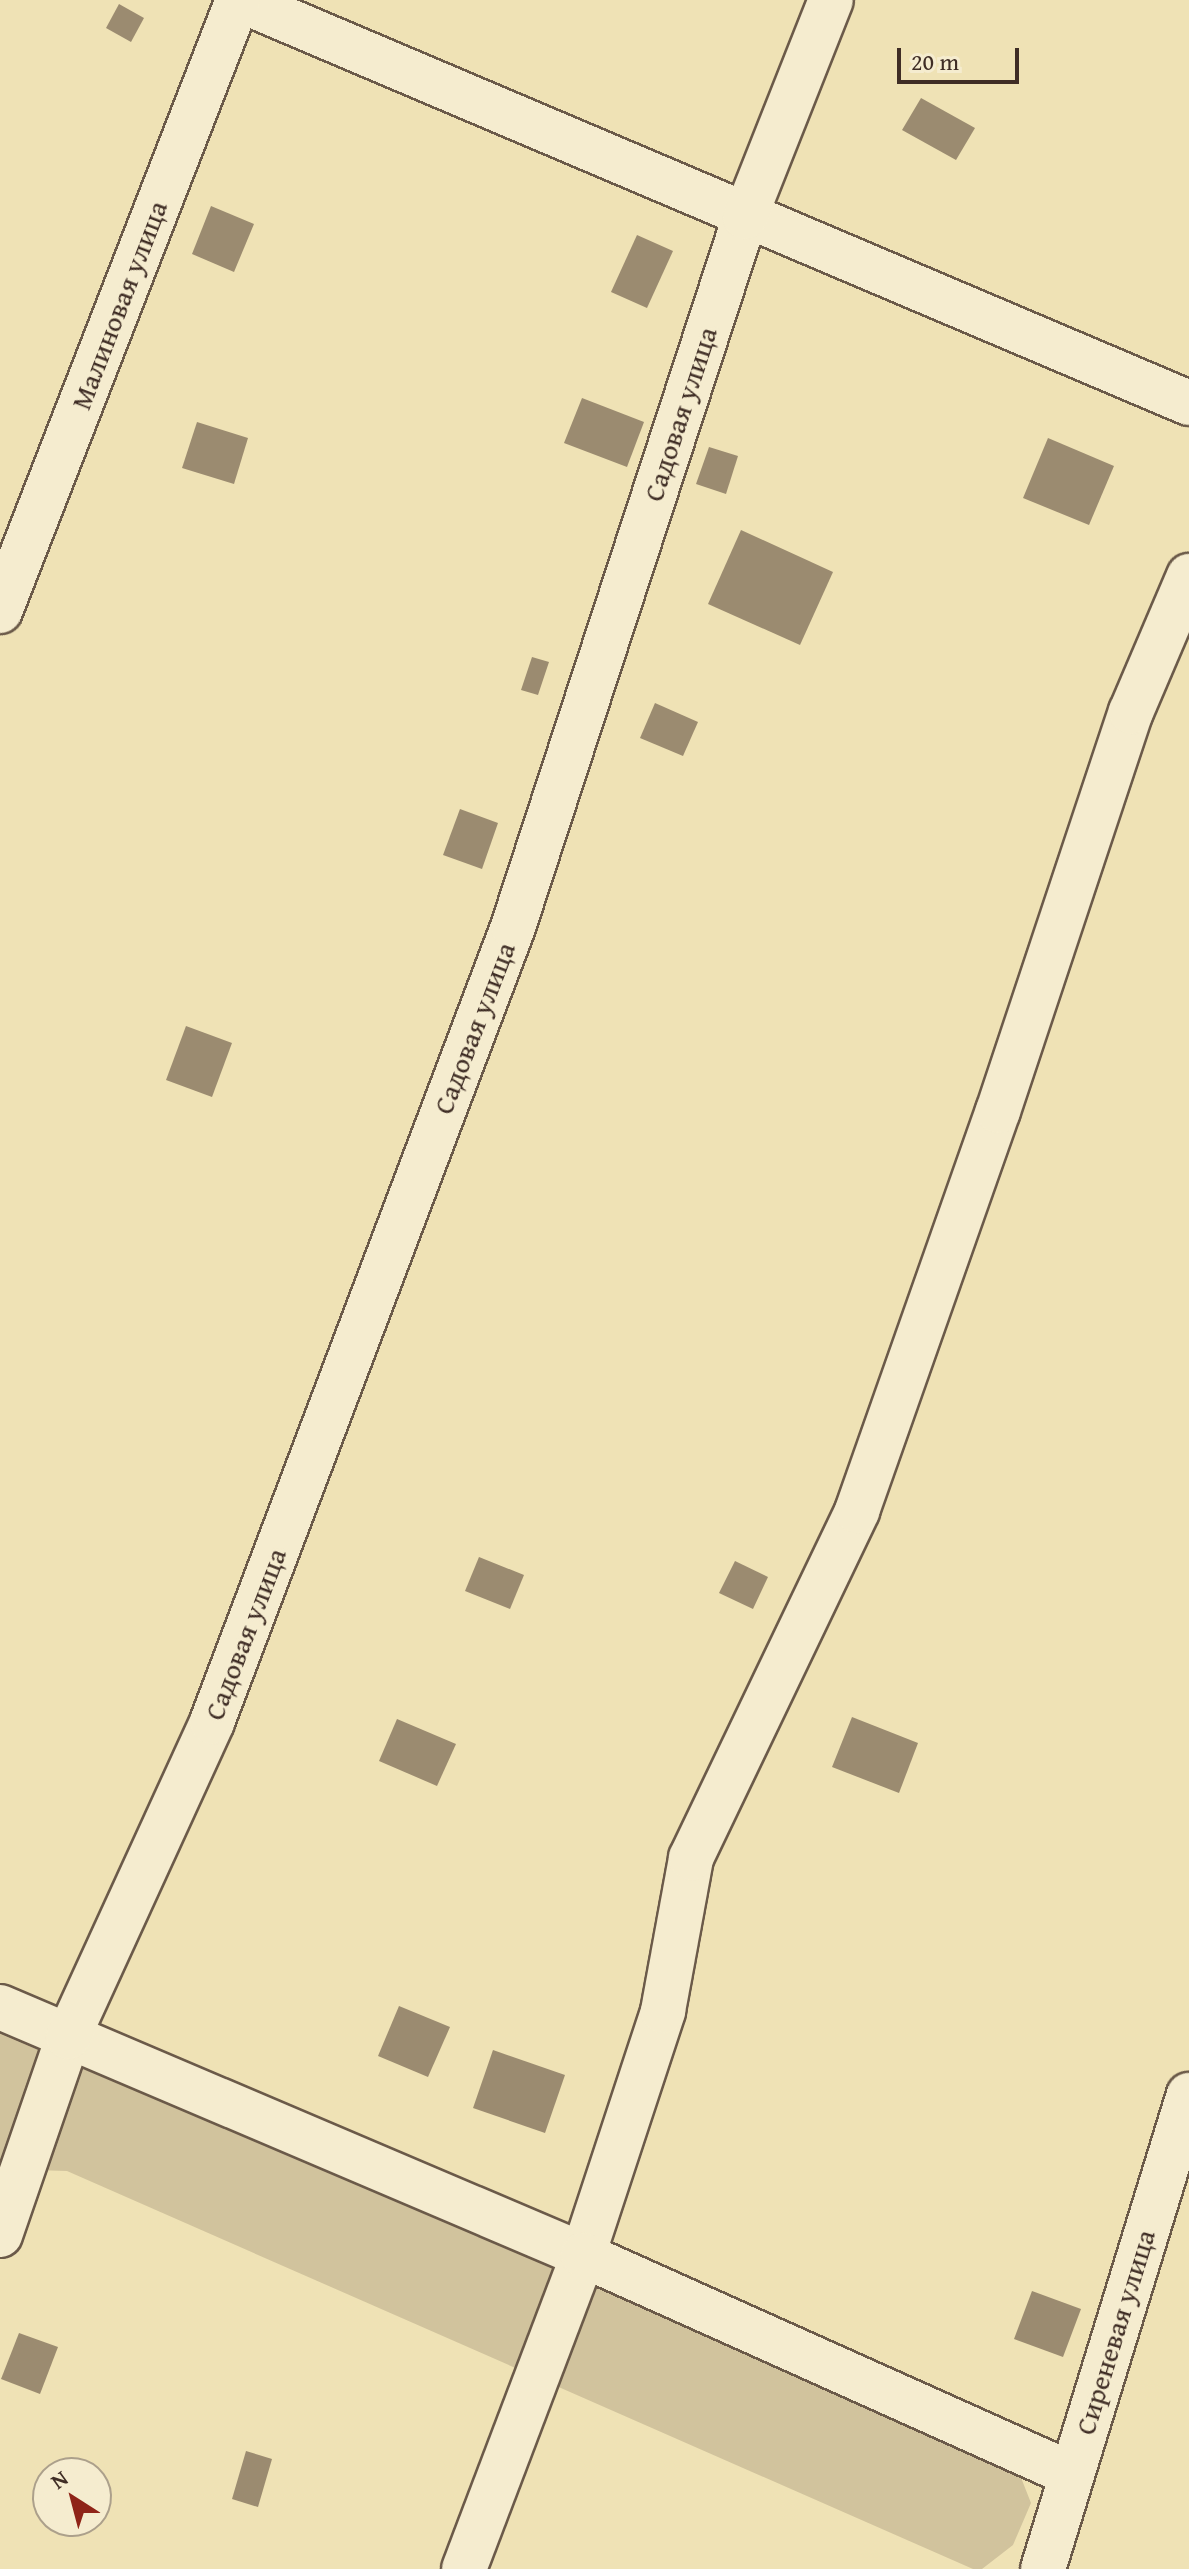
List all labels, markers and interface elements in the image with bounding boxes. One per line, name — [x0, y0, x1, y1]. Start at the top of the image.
scale bar — [901, 32, 1023, 82]
text: 20 m — [911, 44, 959, 79]
street label: Малиновая улица — [64, 196, 174, 414]
street label: Садовая улица — [636, 323, 724, 505]
street label: Садовая улица — [426, 938, 522, 1118]
street label: Садовая улица — [197, 1544, 293, 1724]
street label: Сиреневая улица — [1068, 2226, 1162, 2438]
north arrow — [32, 2457, 112, 2537]
text: N — [44, 2462, 74, 2496]

